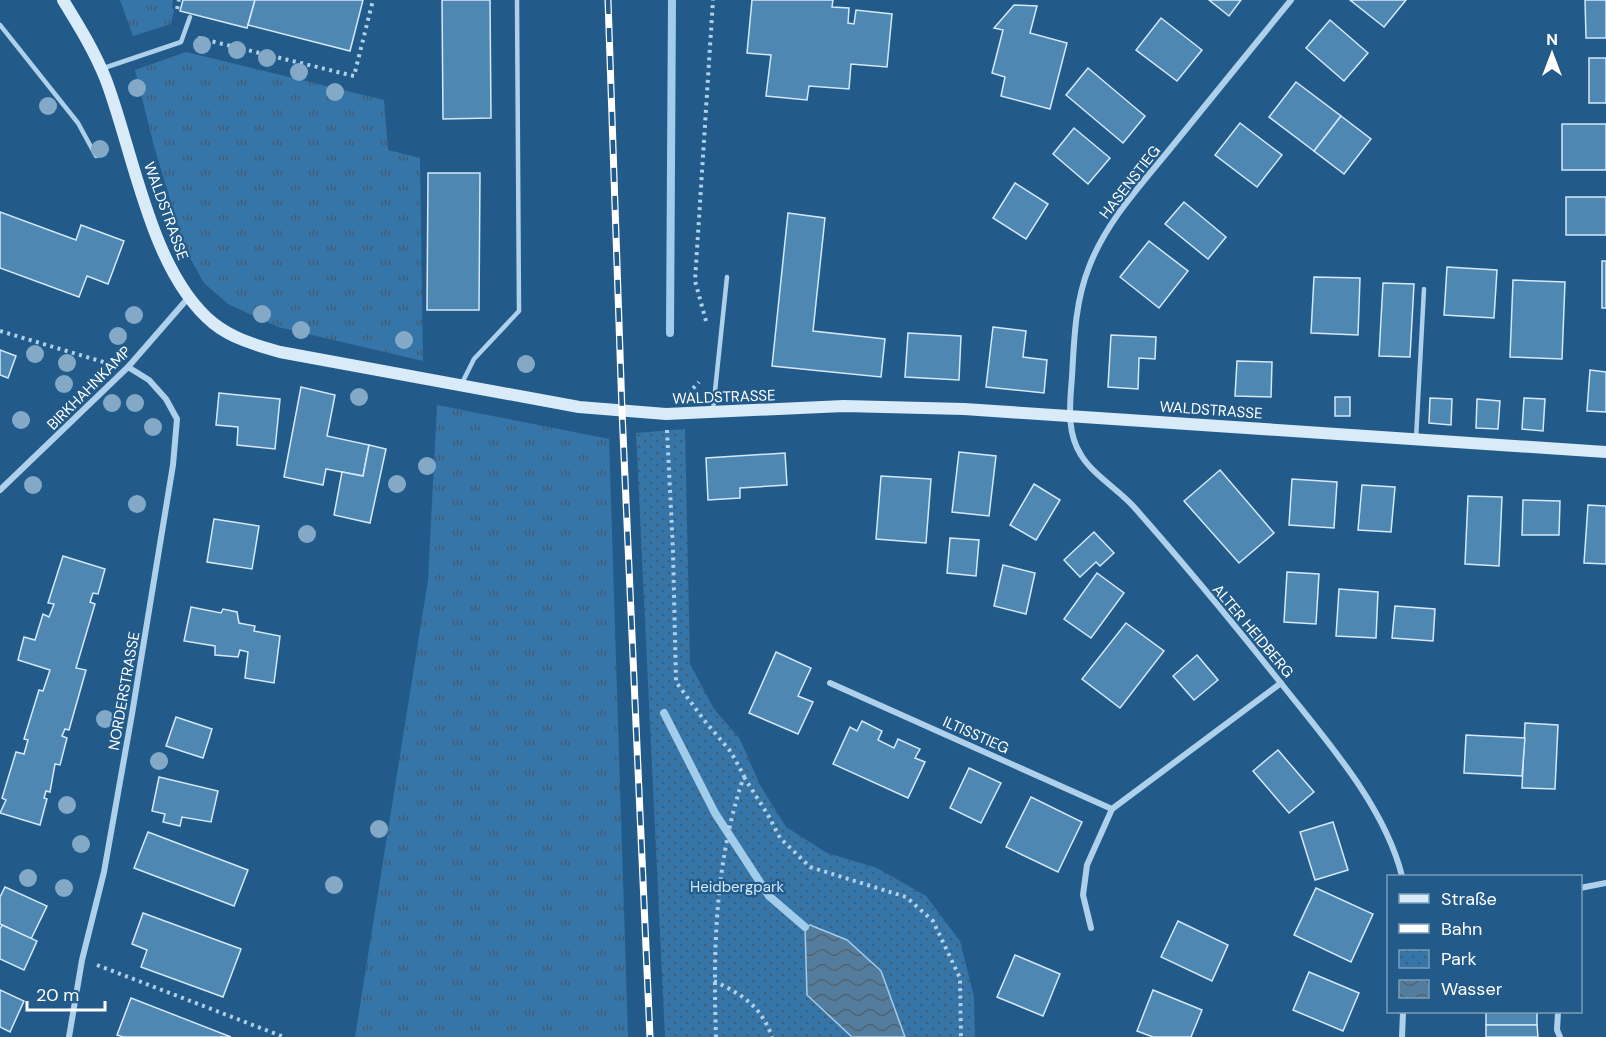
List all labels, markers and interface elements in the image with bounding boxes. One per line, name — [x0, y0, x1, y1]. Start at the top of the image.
north arrow — [1522, 24, 1582, 84]
text: N — [1546, 29, 1558, 50]
street label: HASENSTIEG — [1095, 141, 1165, 223]
street label: WALDSTRASSE — [139, 159, 193, 263]
street label: BIRKHAHNKAMP — [43, 341, 136, 434]
street label: WALDSTRASSE — [672, 385, 776, 409]
street label: WALDSTRASSE — [1159, 396, 1263, 424]
street label: ALTER HEIDBERG — [1208, 580, 1298, 682]
street label: NORDERSTRASSE — [104, 630, 144, 752]
street label: ILTISSTIEG — [940, 712, 1012, 758]
legend — [1387, 875, 1582, 1013]
park label: Heidbergpark — [690, 877, 784, 897]
text: Straße — [1441, 887, 1497, 911]
text: Bahn — [1441, 917, 1482, 941]
text: Park — [1441, 947, 1477, 971]
scale bar — [27, 974, 105, 1012]
text: Wasser — [1441, 977, 1503, 1001]
text: 20 m — [36, 983, 79, 1007]

